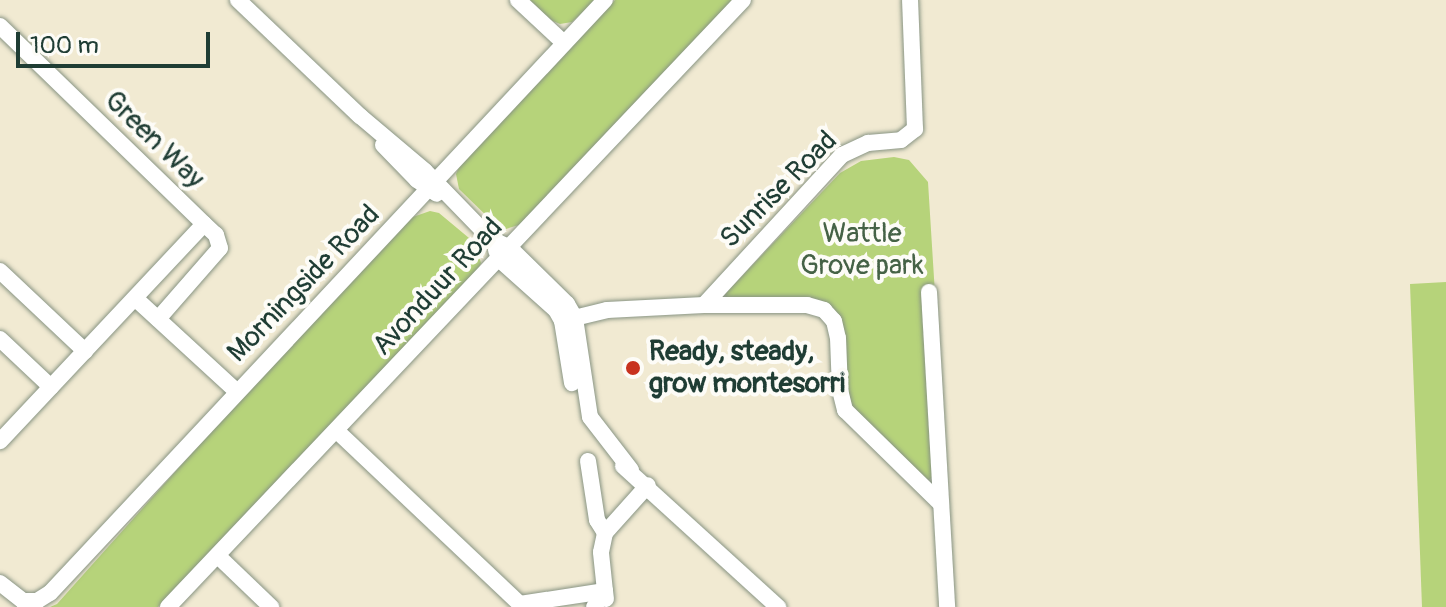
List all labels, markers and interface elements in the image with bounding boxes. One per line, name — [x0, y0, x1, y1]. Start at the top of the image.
scale bar — [20, 16, 214, 66]
text: 100 m — [30, 31, 99, 60]
street label: Green Way — [97, 84, 211, 196]
street label: Sunrise Road — [714, 125, 844, 255]
street label: Morningside Road — [221, 199, 387, 369]
street label: Avonduur Road — [366, 211, 510, 363]
park label: Wattle Grove park — [800, 217, 924, 283]
place label: Ready, steady, grow montesorri — [649, 335, 845, 401]
marker: Ready, steady, grow montesorri — [624, 359, 642, 377]

